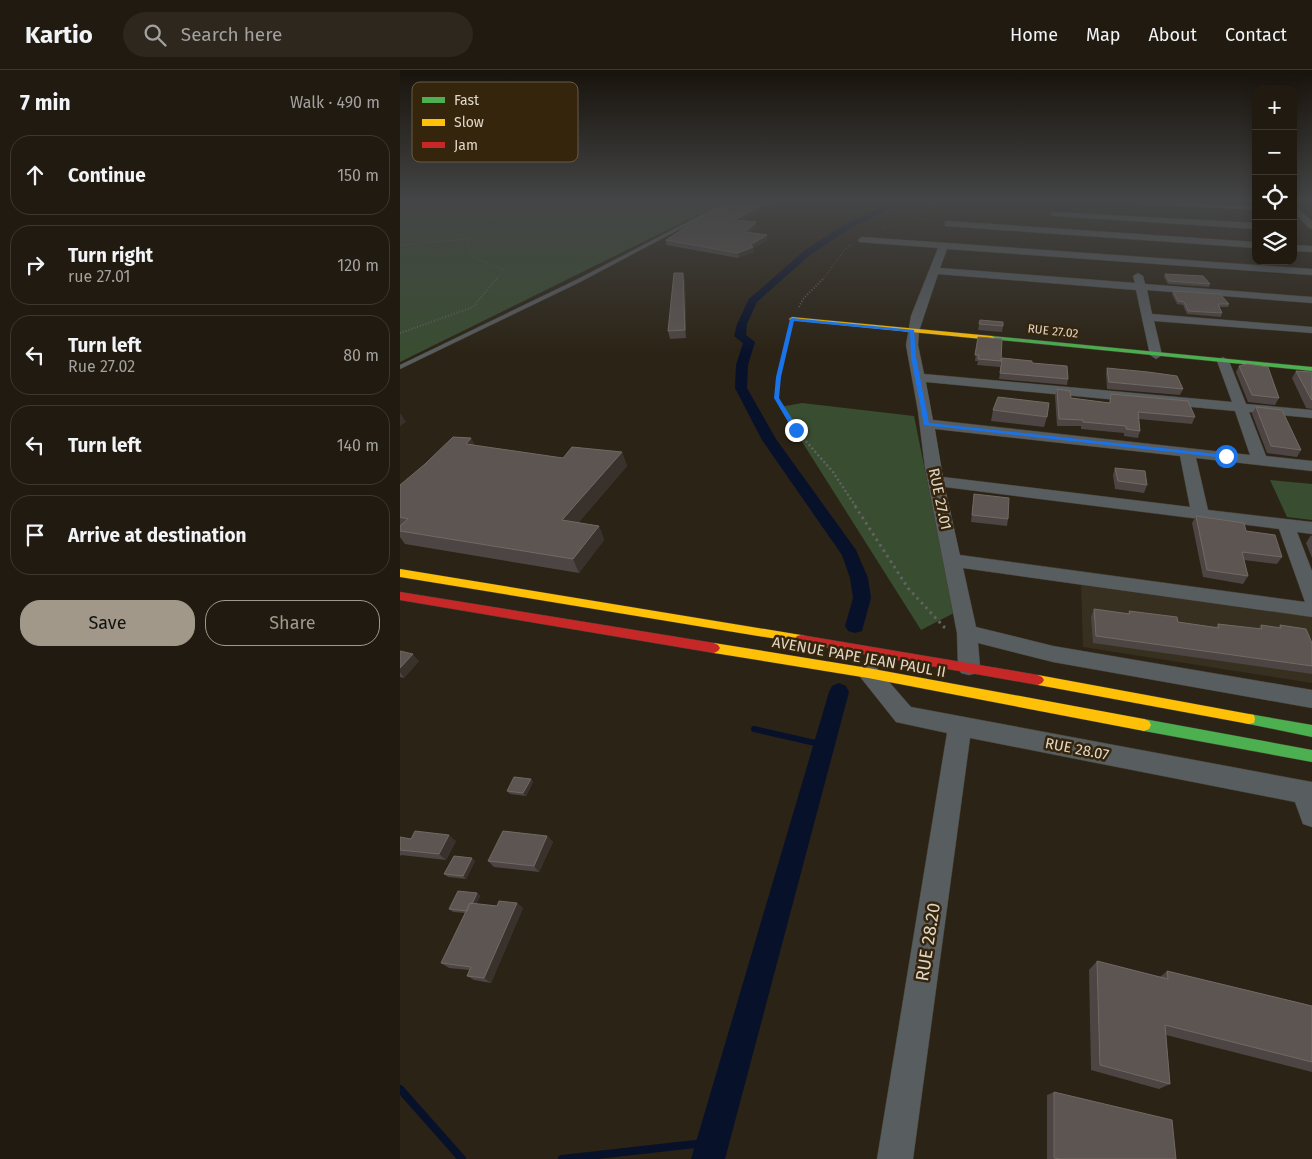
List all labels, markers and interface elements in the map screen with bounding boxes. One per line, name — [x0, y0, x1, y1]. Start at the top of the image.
search box — [123, 12, 473, 57]
text: Kartio — [25, 21, 93, 49]
icon: search — [141, 21, 169, 49]
text: Search here — [181, 23, 282, 46]
text: Home — [1010, 24, 1058, 46]
text: Map — [1086, 24, 1120, 46]
text: About — [1148, 24, 1197, 46]
text: Contact — [1225, 24, 1287, 46]
legend — [412, 82, 578, 162]
map controls — [1252, 85, 1297, 265]
button: + — [1252, 85, 1297, 130]
text: 7 min — [20, 90, 71, 116]
text: Fast — [454, 92, 480, 109]
text: Walk · 490 m — [290, 93, 380, 112]
text: Slow — [454, 114, 484, 131]
button: − — [1252, 130, 1297, 175]
text: Jam — [454, 137, 478, 154]
icon: ahead — [21, 161, 49, 189]
text: Continue — [68, 164, 146, 187]
text: 150 m — [337, 166, 379, 185]
button: locate — [1252, 175, 1297, 220]
button: layers — [1252, 220, 1297, 265]
text: Turn right — [68, 244, 153, 267]
icon: right — [21, 251, 49, 279]
text: 120 m — [337, 256, 379, 275]
text: rue 27.01 — [68, 267, 130, 286]
street label: RUE 27.02 — [1027, 321, 1079, 341]
text: Turn left — [68, 334, 142, 357]
icon: left — [21, 341, 49, 369]
text: 80 m — [343, 346, 379, 365]
text: Rue 27.02 — [68, 357, 135, 376]
route end — [785, 419, 808, 442]
icon: left — [21, 431, 49, 459]
text: Turn left — [68, 434, 142, 457]
text: 140 m — [337, 436, 379, 455]
route start — [1215, 445, 1238, 468]
street label: RUE 27.01 — [925, 466, 955, 532]
icon: arrive — [21, 521, 49, 549]
text: Arrive at destination — [68, 524, 247, 547]
button: Save — [20, 600, 195, 646]
button: Share — [205, 600, 380, 646]
street label: AVENUE PAPE JEAN PAUL II — [771, 633, 947, 681]
street label: RUE 28.07 — [1044, 734, 1111, 764]
street label: RUE 28.20 — [911, 901, 945, 983]

